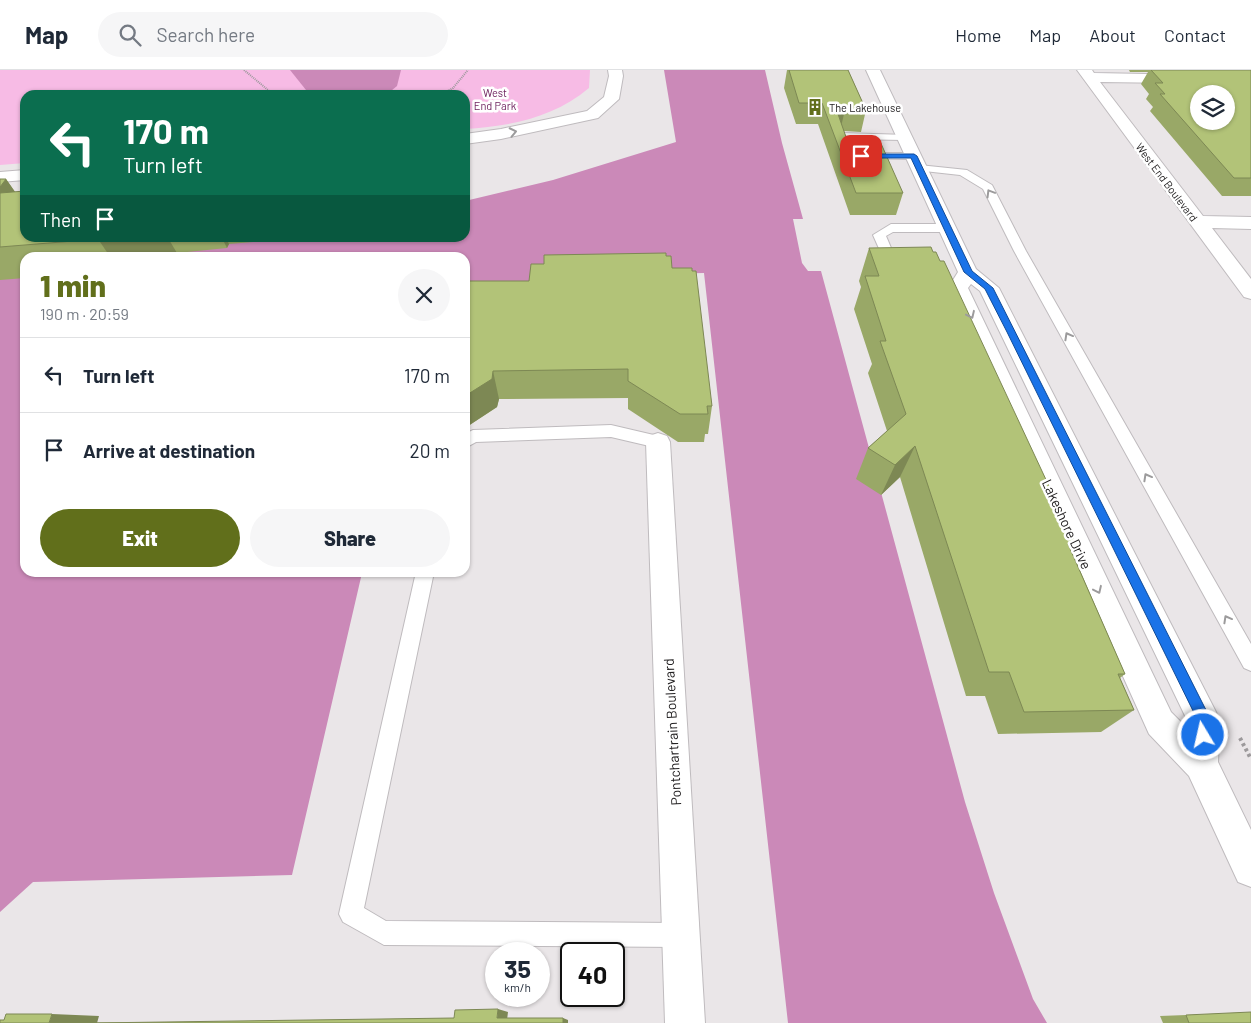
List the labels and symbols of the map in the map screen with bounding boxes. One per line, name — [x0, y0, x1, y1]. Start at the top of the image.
park label: West End Park — [474, 86, 517, 112]
building icon: The Lakehouse — [805, 97, 825, 117]
place label: The Lakehouse — [829, 101, 901, 114]
one-way arrow — [509, 127, 518, 138]
pin — [840, 135, 882, 177]
street label: West End Boulevard — [1133, 140, 1201, 224]
one-way arrow — [986, 190, 996, 199]
one-way arrow — [964, 310, 975, 319]
one-way arrow — [1064, 332, 1074, 341]
one-way arrow — [1144, 474, 1154, 483]
street label: Lakeshore Drive — [1039, 476, 1095, 572]
one-way arrow — [1092, 585, 1102, 594]
one-way arrow — [1223, 615, 1233, 624]
street label: Pontchartrain Boulevard — [660, 658, 684, 806]
position arrow — [1176, 708, 1228, 760]
speed limit sign: 40 — [560, 942, 625, 1007]

